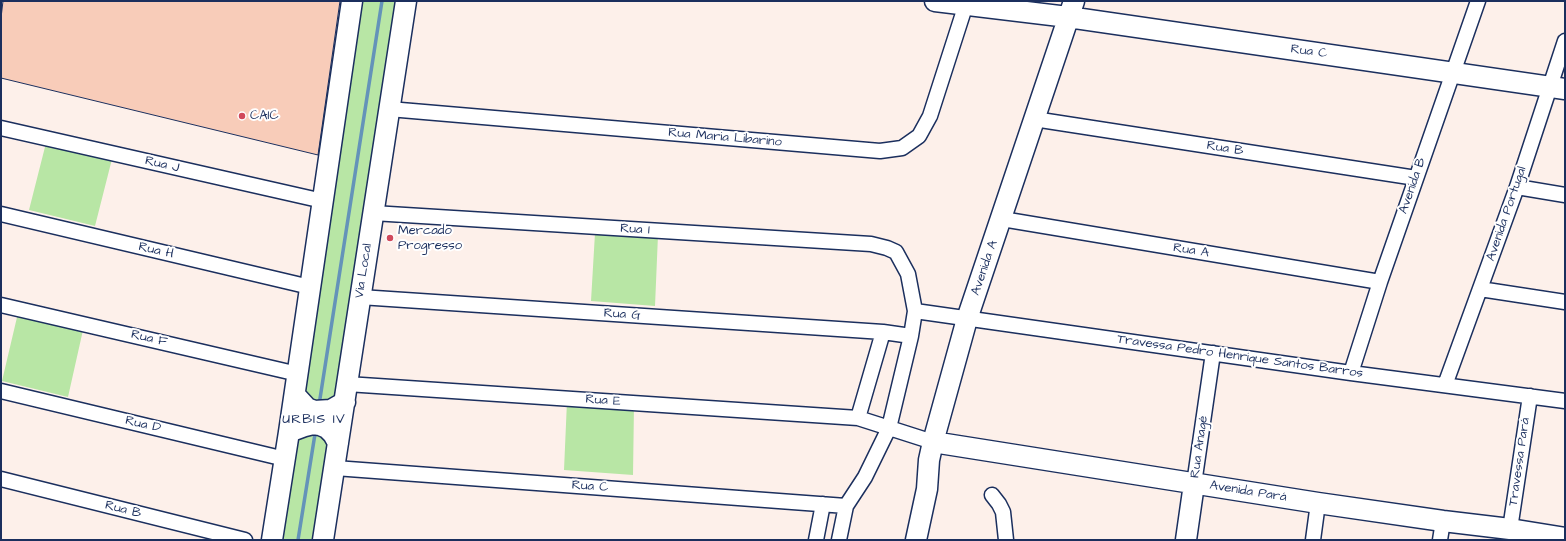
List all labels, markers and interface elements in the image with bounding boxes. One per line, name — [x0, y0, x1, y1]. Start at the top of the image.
street label: Rua C — [1290, 42, 1328, 62]
place label: CAIC — [250, 108, 279, 124]
marker: CAIC — [237, 111, 247, 121]
street label: Rua Maria Libarino — [668, 125, 782, 151]
street label: Rua B — [1206, 138, 1244, 160]
street label: Rua J — [143, 154, 181, 176]
street label: Avenida B — [1396, 156, 1430, 216]
street label: Avenida Portugal — [1484, 165, 1530, 263]
street label: Rua I — [620, 221, 650, 239]
place label: Mercado Progresso — [398, 223, 462, 254]
marker: Mercado Progresso — [385, 233, 395, 243]
street label: Avenida A — [968, 238, 1002, 298]
street label: Rua H — [137, 239, 175, 263]
street label: Rua A — [1172, 240, 1210, 262]
street label: Via Local — [352, 243, 376, 299]
street label: Rua G — [603, 306, 641, 324]
street label: Rua F — [129, 327, 169, 351]
street label: Travessa Pedro Henrique Santos Barros — [1116, 332, 1364, 382]
street label: Rua E — [585, 392, 621, 410]
district label: URBIS IV — [282, 412, 346, 428]
street label: Rua D — [124, 413, 162, 437]
street label: Rua Anagé — [1188, 415, 1212, 479]
street label: Travessa Pará — [1506, 417, 1534, 507]
street label: Rua C — [571, 478, 609, 496]
street label: Avenida Pará — [1208, 478, 1288, 506]
street label: Rua B — [103, 498, 143, 522]

